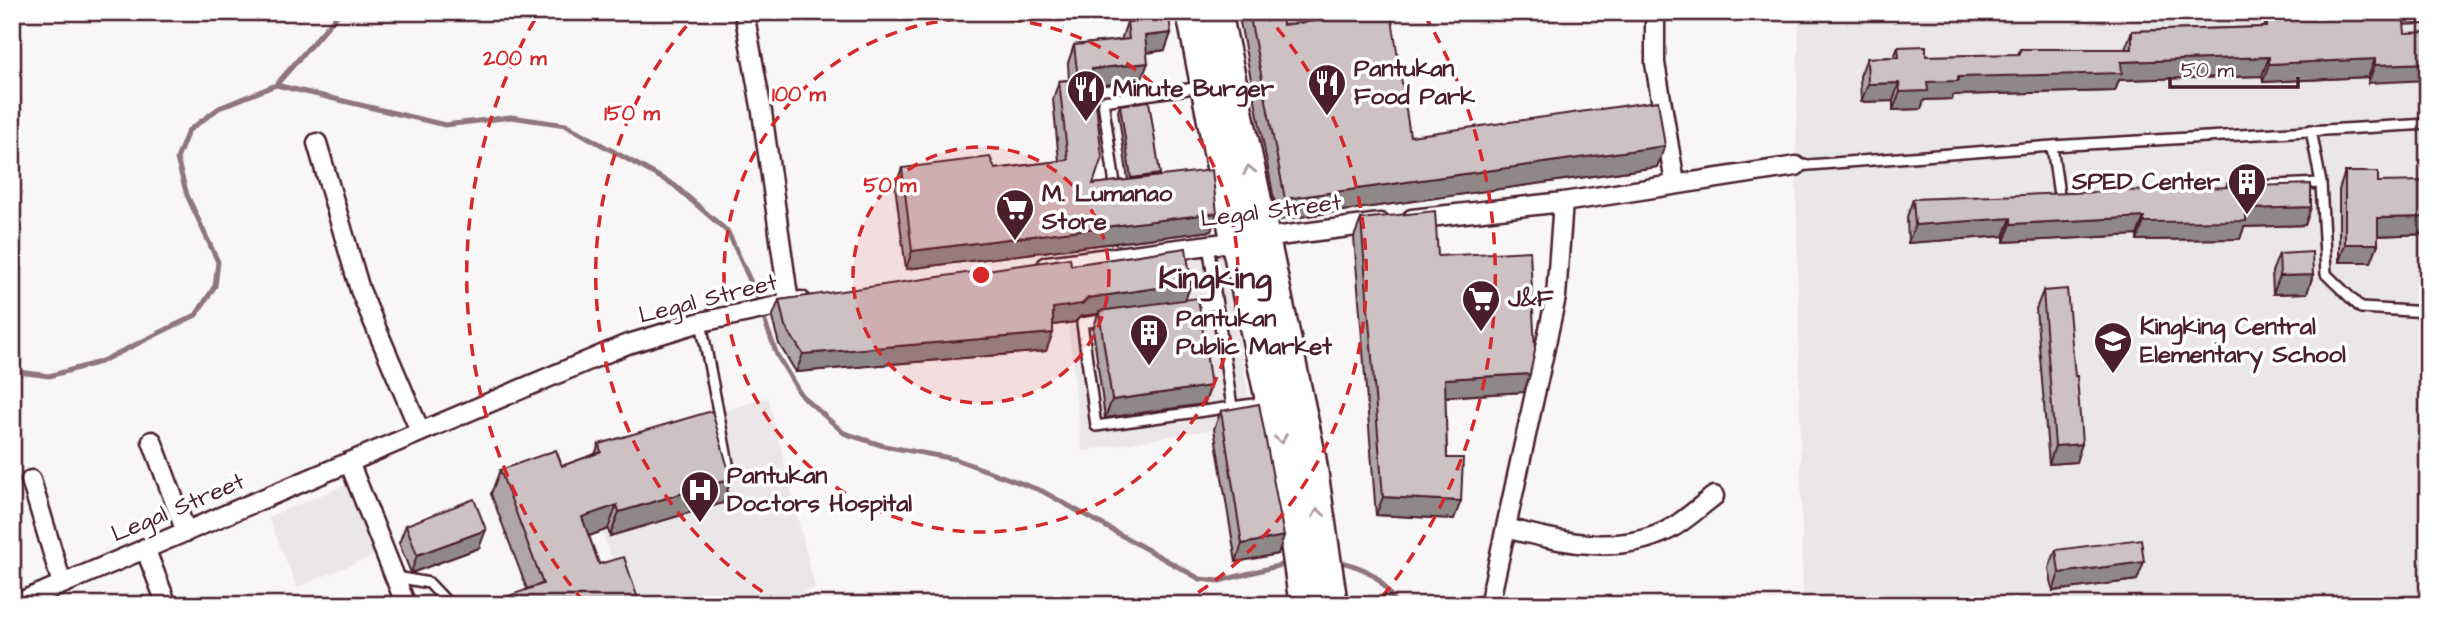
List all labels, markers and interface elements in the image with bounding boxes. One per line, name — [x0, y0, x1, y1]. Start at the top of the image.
text: 200 m — [482, 44, 547, 73]
scale bar — [2170, 46, 2298, 90]
place label: Pantukan Food Park — [1354, 52, 1475, 114]
text: 50 m — [2181, 56, 2235, 85]
restaurant icon: Pantukan Food Park — [1306, 62, 1348, 117]
restaurant icon: Minute Burger — [1065, 68, 1107, 123]
place label: Minute Burger — [1113, 72, 1275, 107]
text: 100 m — [772, 80, 827, 109]
text: 150 m — [604, 99, 660, 128]
building icon: SPED Center — [2226, 161, 2268, 216]
one-way arrow — [1242, 164, 1257, 176]
place label: SPED Center — [2071, 165, 2221, 199]
text: 50 m — [864, 171, 917, 200]
place label: M. Lumanao Store — [1041, 177, 1173, 239]
street label: Legal Street — [1199, 185, 1344, 237]
supermarket icon: M. Lumanao Store — [994, 187, 1036, 242]
district label: Kingking — [1158, 256, 1272, 302]
centre of rings — [969, 263, 993, 287]
street label: Legal Street — [635, 265, 781, 334]
supermarket icon: J&F — [1460, 278, 1502, 333]
place label: J&F — [1507, 282, 1554, 316]
place label: Pantukan Public Market — [1176, 302, 1332, 364]
place label: Kingking Central Elementary School — [2140, 310, 2346, 374]
building icon: Pantukan Public Market — [1128, 312, 1170, 367]
school or university icon: Kingking Central Elementary School — [2092, 320, 2134, 375]
one-way arrow — [1272, 433, 1287, 445]
place label: Pantukan Doctors Hospital — [727, 459, 912, 521]
street label: Legal Street — [106, 465, 250, 552]
hospital icon: Pantukan Doctors Hospital — [679, 469, 721, 524]
one-way arrow — [1311, 507, 1326, 519]

